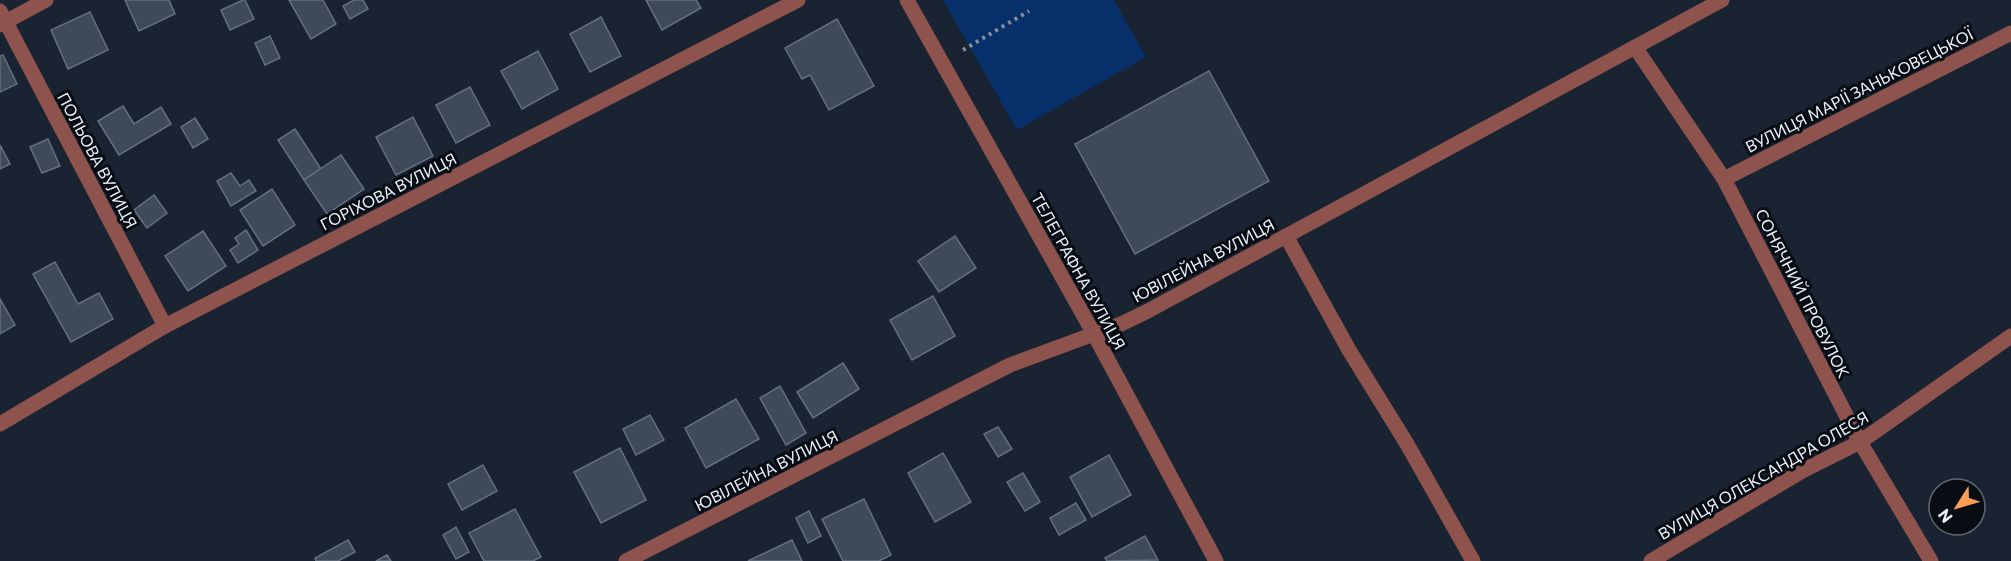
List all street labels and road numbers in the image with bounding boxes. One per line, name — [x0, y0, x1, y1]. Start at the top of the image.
street label: ВУЛИЦЯ МАРІЇ ЗАНЬКОВЕЦЬКОЇ — [1742, 24, 1977, 156]
street label: ПОЛЬОВА ВУЛИЦЯ — [54, 89, 142, 231]
street label: ГОРІХОВА ВУЛИЦЯ — [317, 148, 459, 234]
street label: ТЕЛЕГРАФНА ВУЛИЦЯ — [1028, 189, 1130, 353]
street label: СОНЯЧНИЙ ПРОВУЛОК — [1752, 205, 1854, 381]
street label: ЮВІЛЕЙНА ВУЛИЦЯ — [1129, 214, 1277, 306]
street label: ВУЛИЦЯ ОЛЕКСАНДРА ОЛЕСЯ — [1654, 407, 1872, 543]
street label: ЮВІЛЕЙНА ВУЛИЦЯ — [691, 426, 841, 514]

